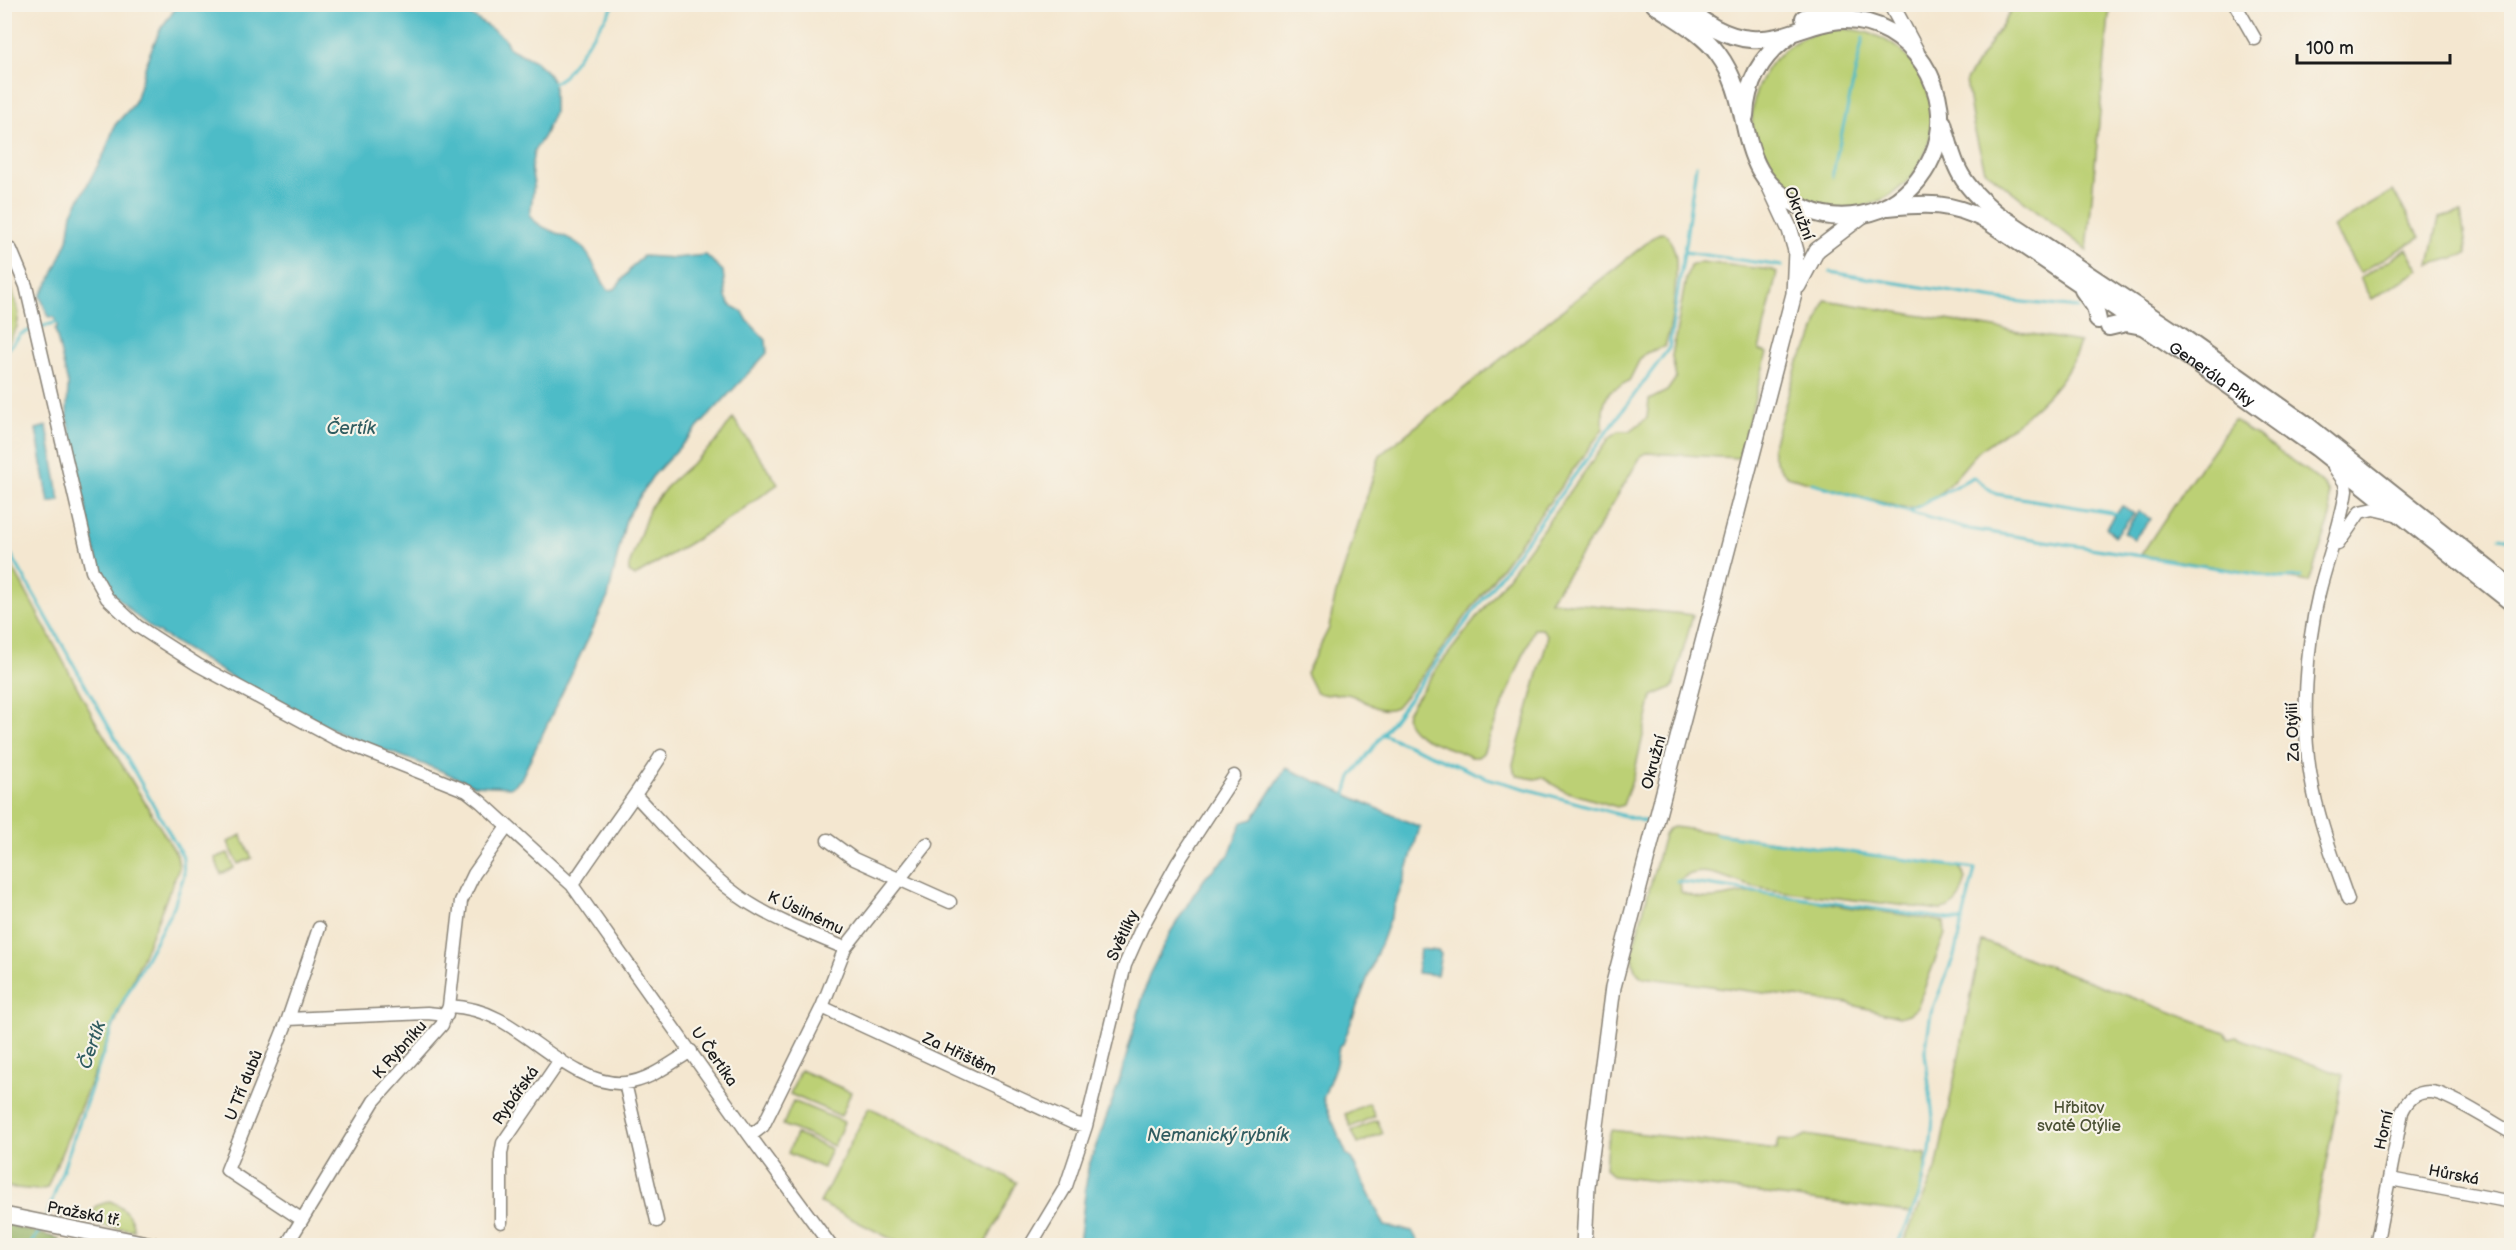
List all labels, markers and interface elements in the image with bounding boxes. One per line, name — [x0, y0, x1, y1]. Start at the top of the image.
scale bar — [2297, 27, 2450, 65]
text: 100 m — [2306, 38, 2354, 59]
street label: Okružní — [1780, 184, 1817, 243]
street label: Generála Píky — [2165, 338, 2259, 412]
water label: Čertík — [326, 416, 377, 439]
street label: Za Otýlií — [2283, 702, 2304, 763]
street label: Okružní — [1638, 733, 1671, 792]
street label: K Úsilnému — [764, 886, 847, 939]
street label: Světlíky — [1103, 907, 1144, 964]
water label: Čertík — [73, 1017, 111, 1072]
street label: K Rybníku — [369, 1017, 431, 1083]
street label: U Čertíka — [686, 1022, 743, 1090]
street label: Za Hřištěm — [918, 1029, 999, 1080]
street label: U Tří dubů — [222, 1047, 267, 1124]
street label: Rybářská — [489, 1063, 543, 1129]
park label: Hřbitov svaté Otýlie — [2037, 1099, 2122, 1136]
street label: Horní — [2371, 1109, 2398, 1152]
water label: Nemanický rybník — [1147, 1125, 1290, 1146]
street label: Hůrská — [2427, 1161, 2481, 1190]
street label: Pražská tř. — [46, 1198, 122, 1231]

